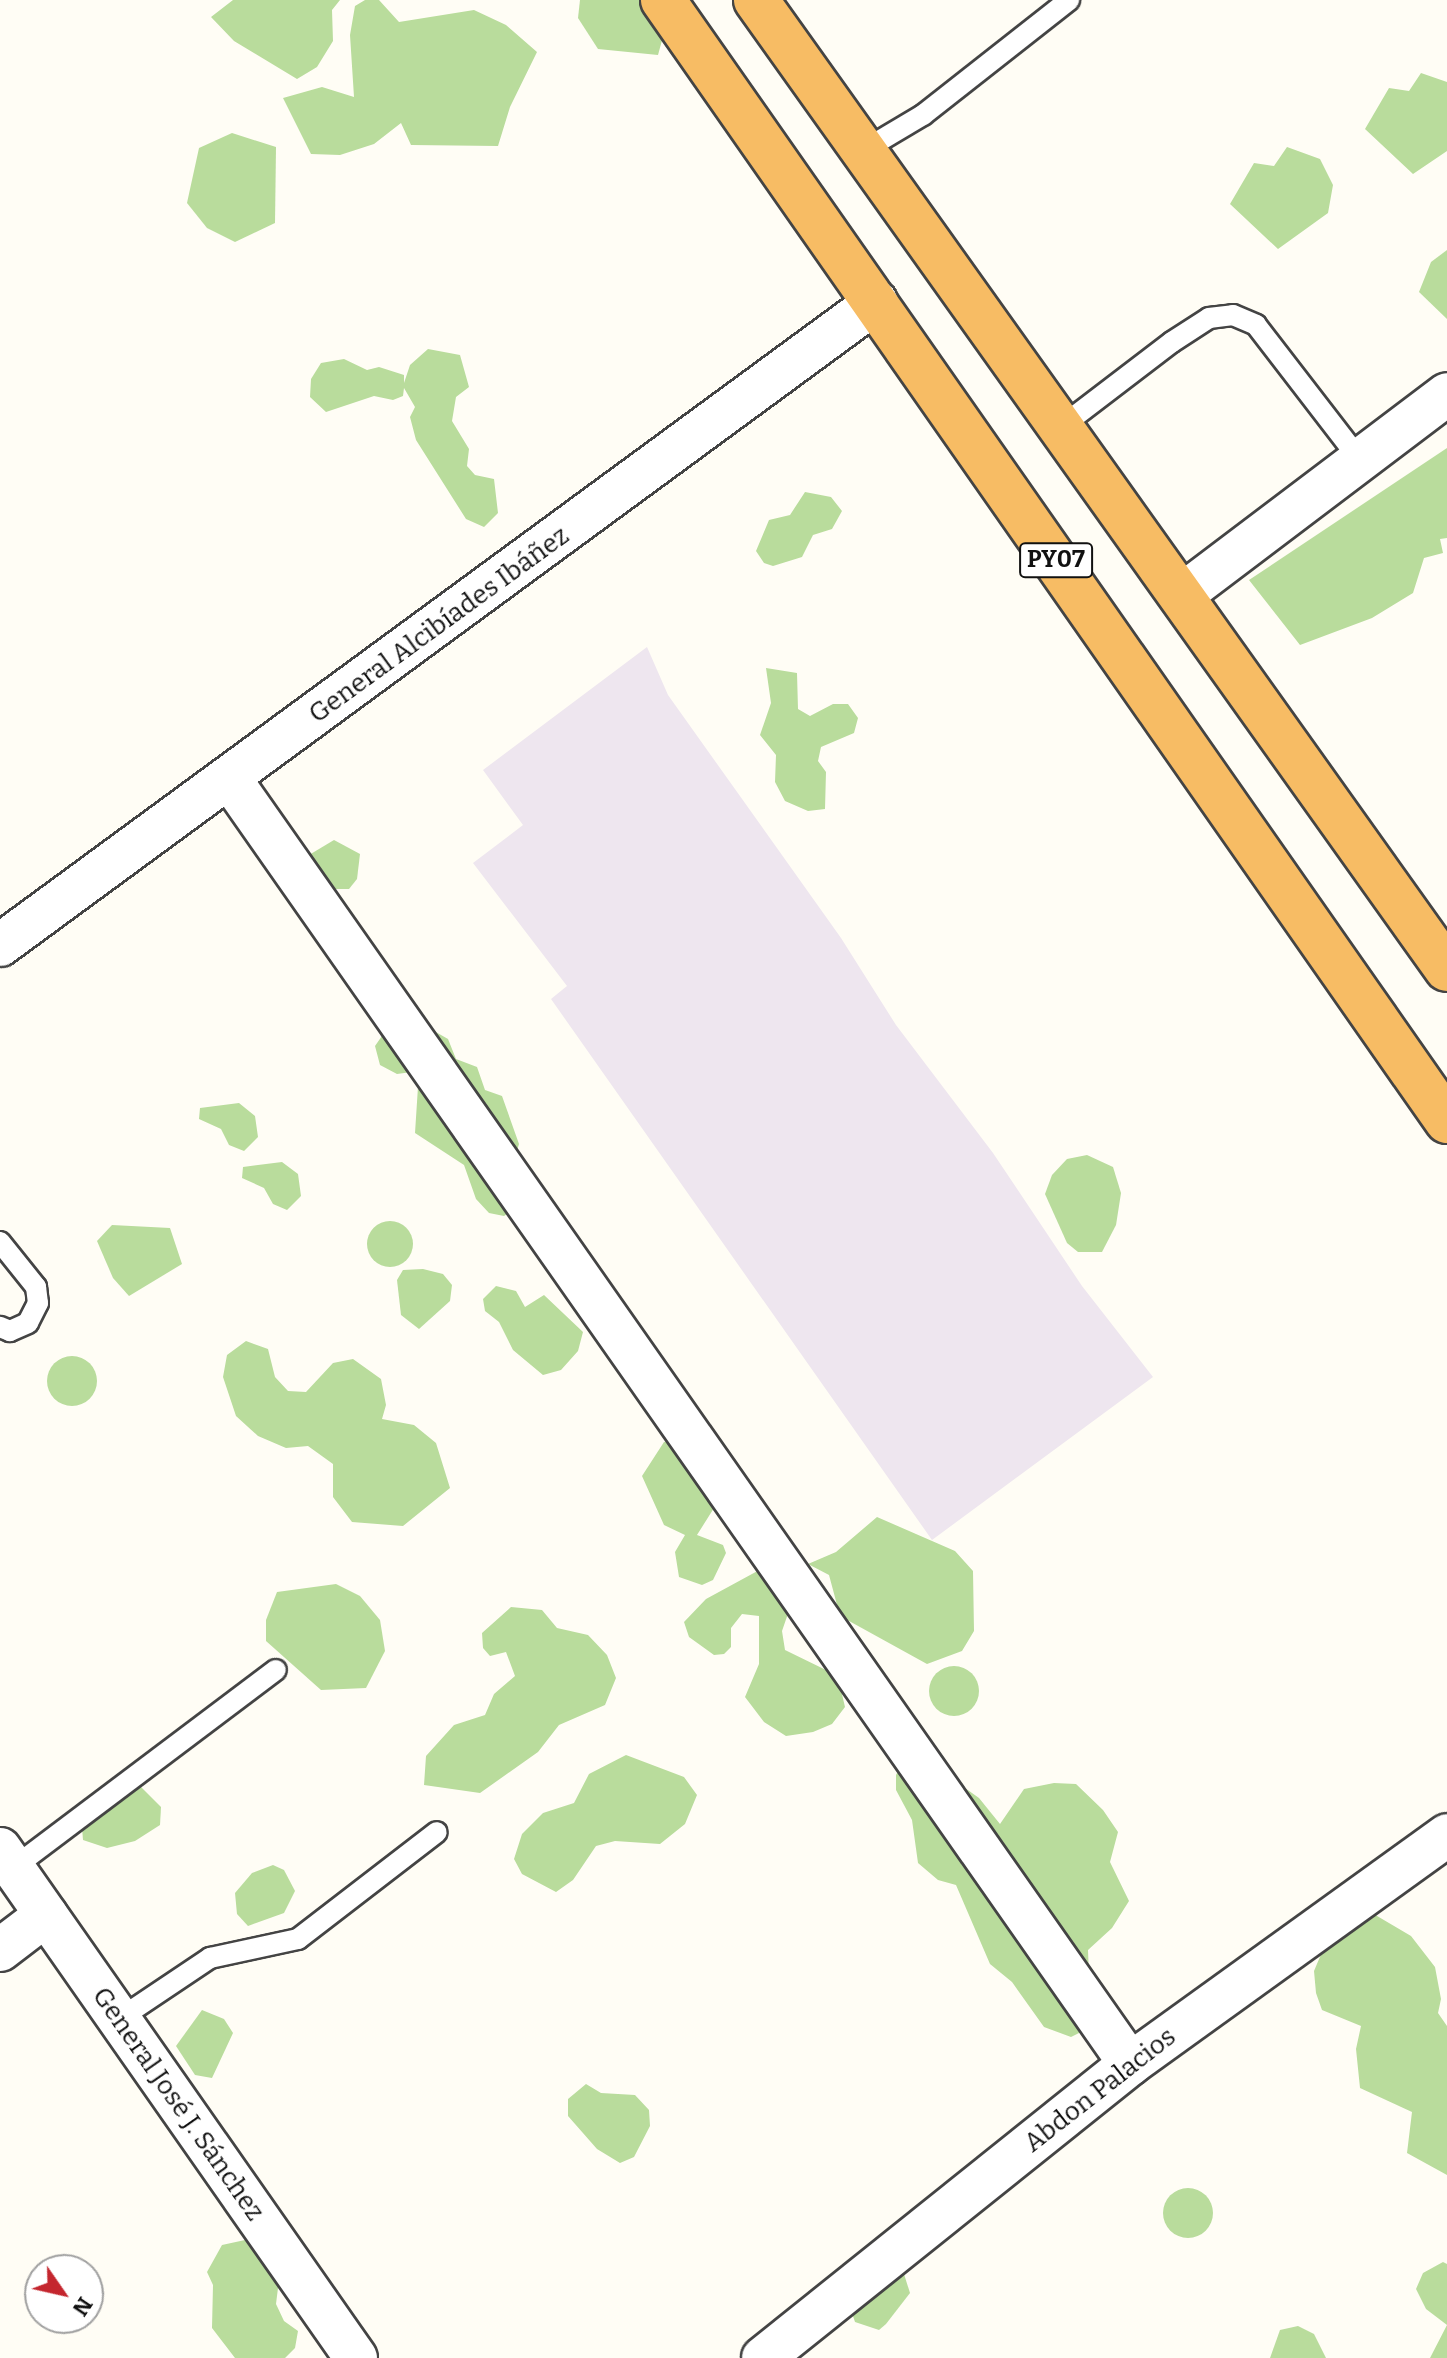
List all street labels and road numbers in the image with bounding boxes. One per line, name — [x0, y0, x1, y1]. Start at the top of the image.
street label: General Alcibíades Ibáñez — [303, 520, 575, 730]
road number: PY07 — [1018, 540, 1094, 580]
street label: General José J. Sánchez — [86, 1981, 270, 2227]
street label: Abdon Palacios — [1018, 2021, 1182, 2159]

